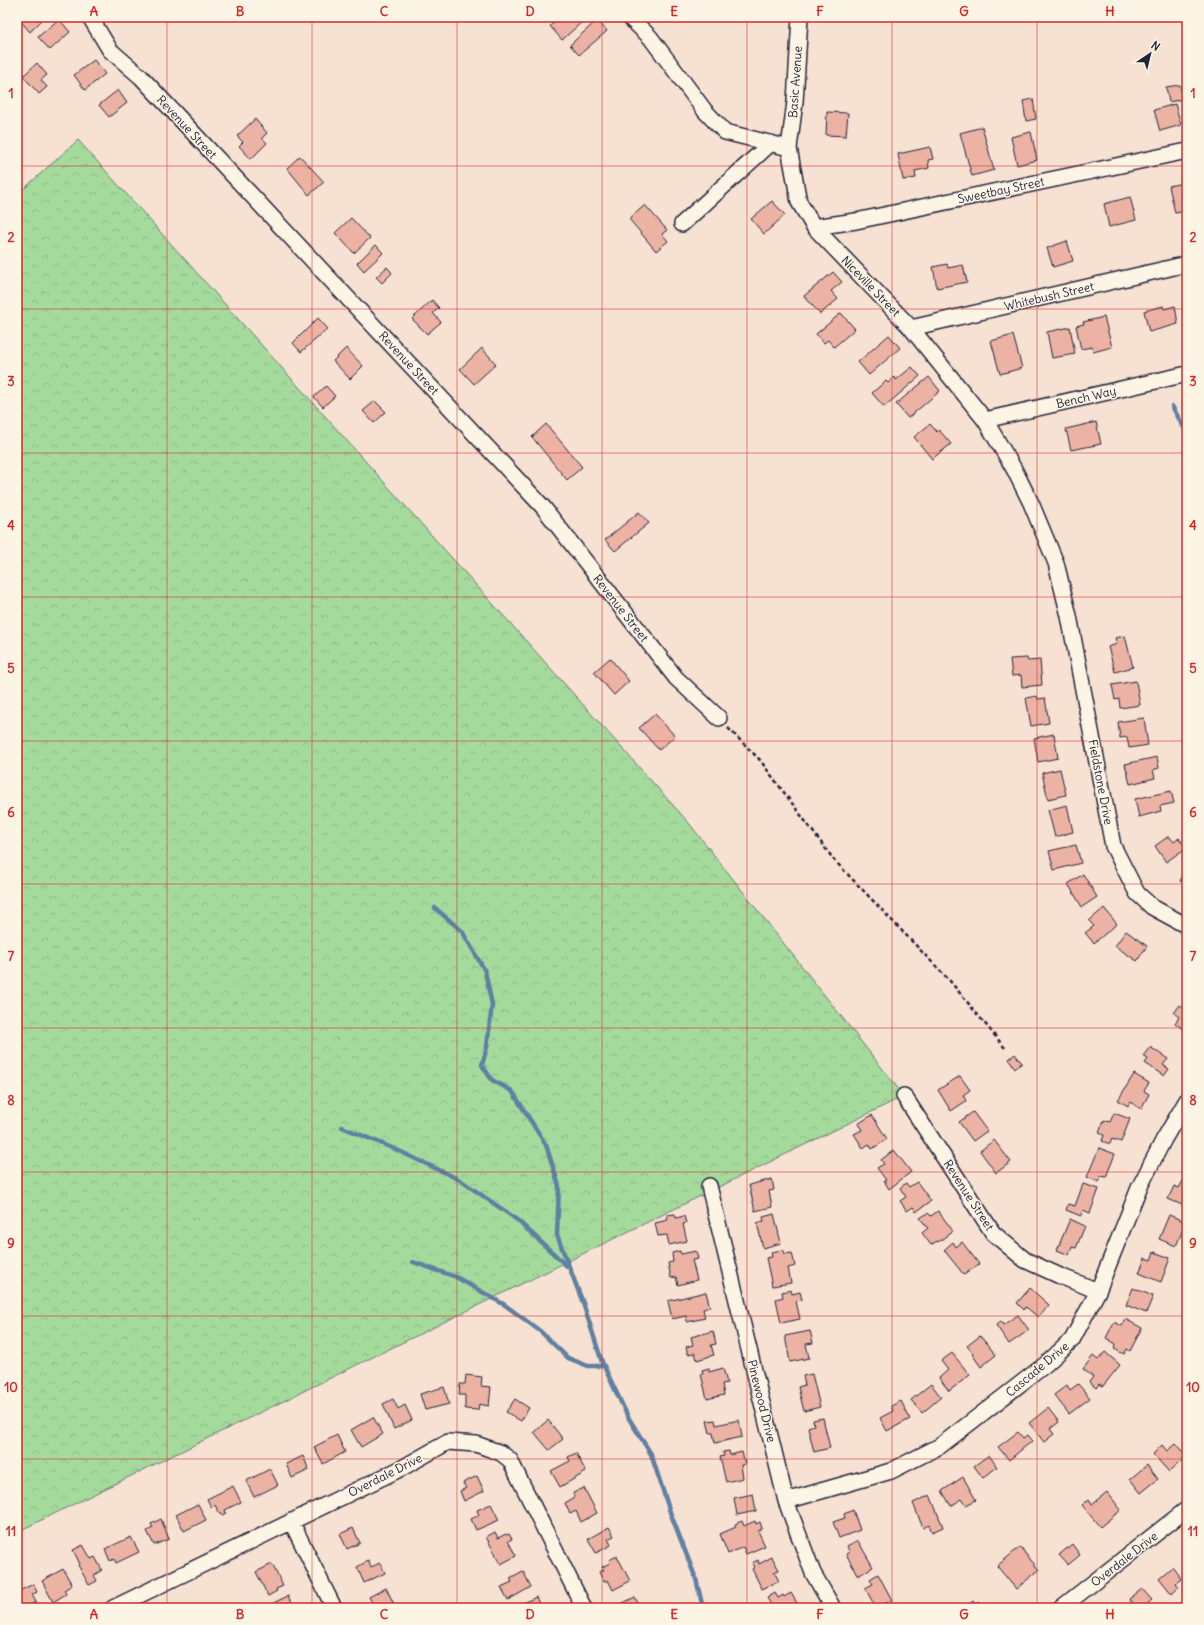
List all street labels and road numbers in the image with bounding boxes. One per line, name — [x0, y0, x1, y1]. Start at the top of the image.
street label: Basic Avenue — [785, 46, 805, 118]
street label: Revenue Street — [154, 92, 220, 162]
street label: Sweetbay Street — [956, 174, 1046, 206]
street label: Niceville Street — [838, 253, 904, 319]
street label: Whitebush Street — [1003, 278, 1095, 314]
street label: Revenue Street — [376, 328, 442, 398]
street label: Bench Way — [1054, 383, 1118, 411]
street label: Revenue Street — [590, 571, 652, 645]
street label: Fieldstone Drive — [1085, 738, 1117, 826]
street label: Revenue Street — [941, 1157, 997, 1233]
street label: Cascade Drive — [1002, 1338, 1072, 1400]
street label: Pinewood Drive — [744, 1358, 780, 1444]
street label: Overdale Drive — [346, 1450, 424, 1500]
street label: Overdale Drive — [1088, 1528, 1160, 1590]

